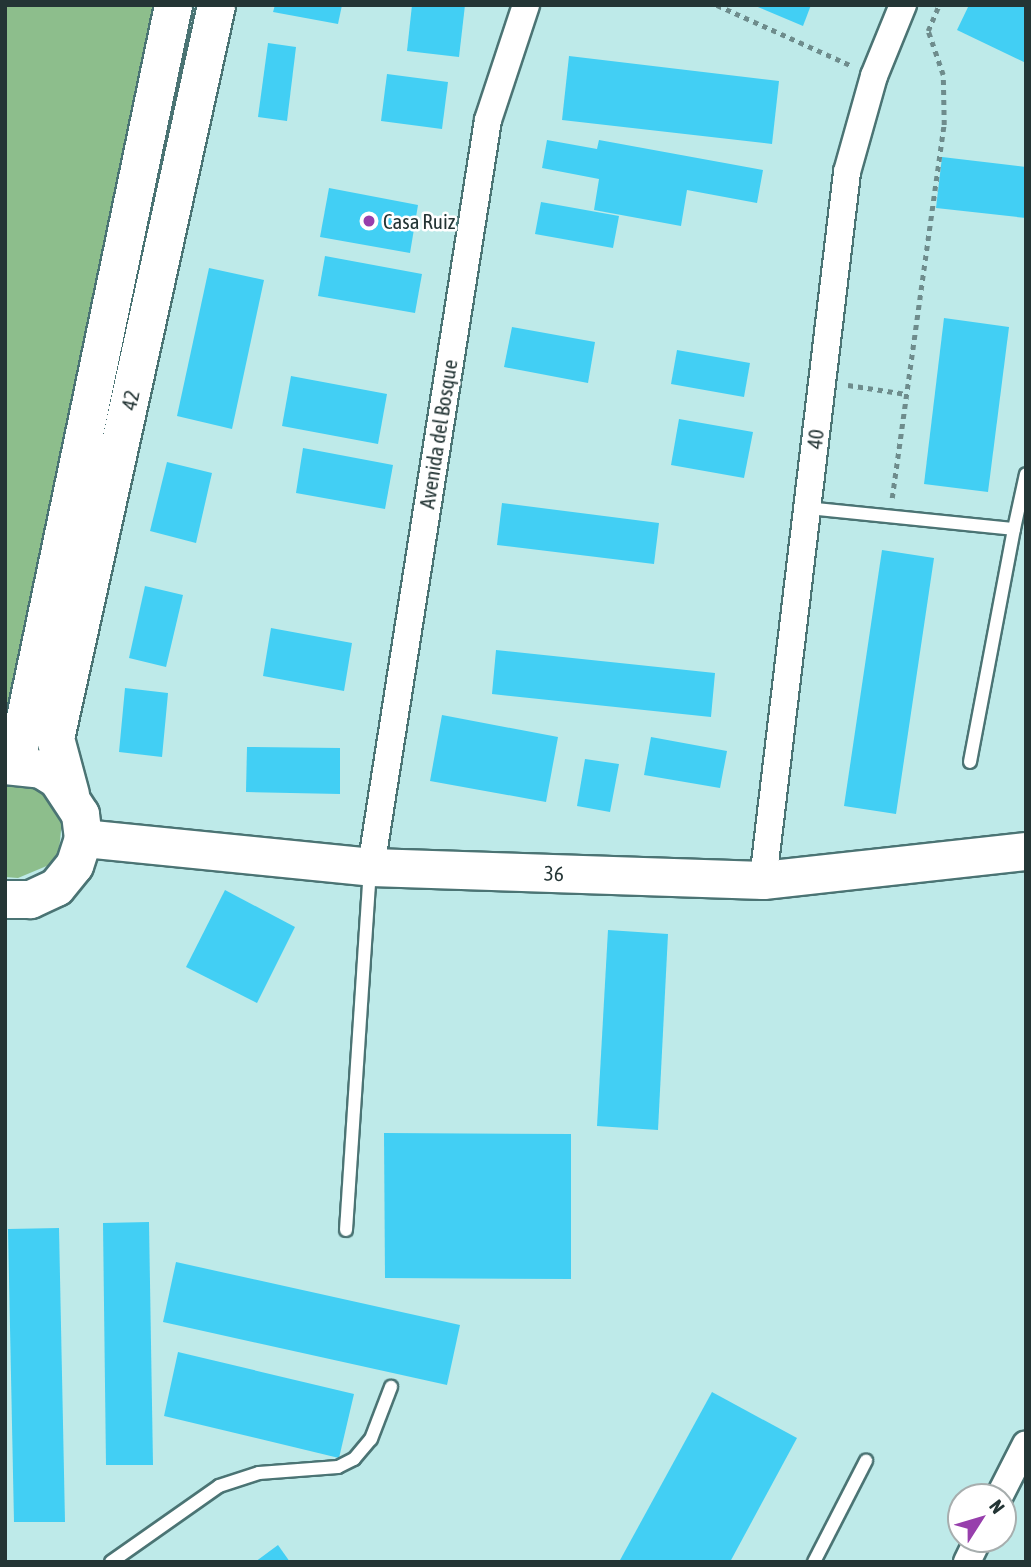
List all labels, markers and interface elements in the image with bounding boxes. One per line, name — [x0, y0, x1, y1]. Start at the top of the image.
place label: Casa Ruiz — [383, 208, 455, 234]
marker: Casa Ruiz — [361, 213, 377, 229]
street label: Avenida del Bosque — [414, 358, 462, 510]
street label: 42 — [116, 388, 144, 412]
street label: 40 — [801, 428, 829, 450]
street label: 36 — [544, 860, 564, 886]
north arrow — [947, 1483, 1017, 1553]
text: N — [985, 1495, 1009, 1518]

